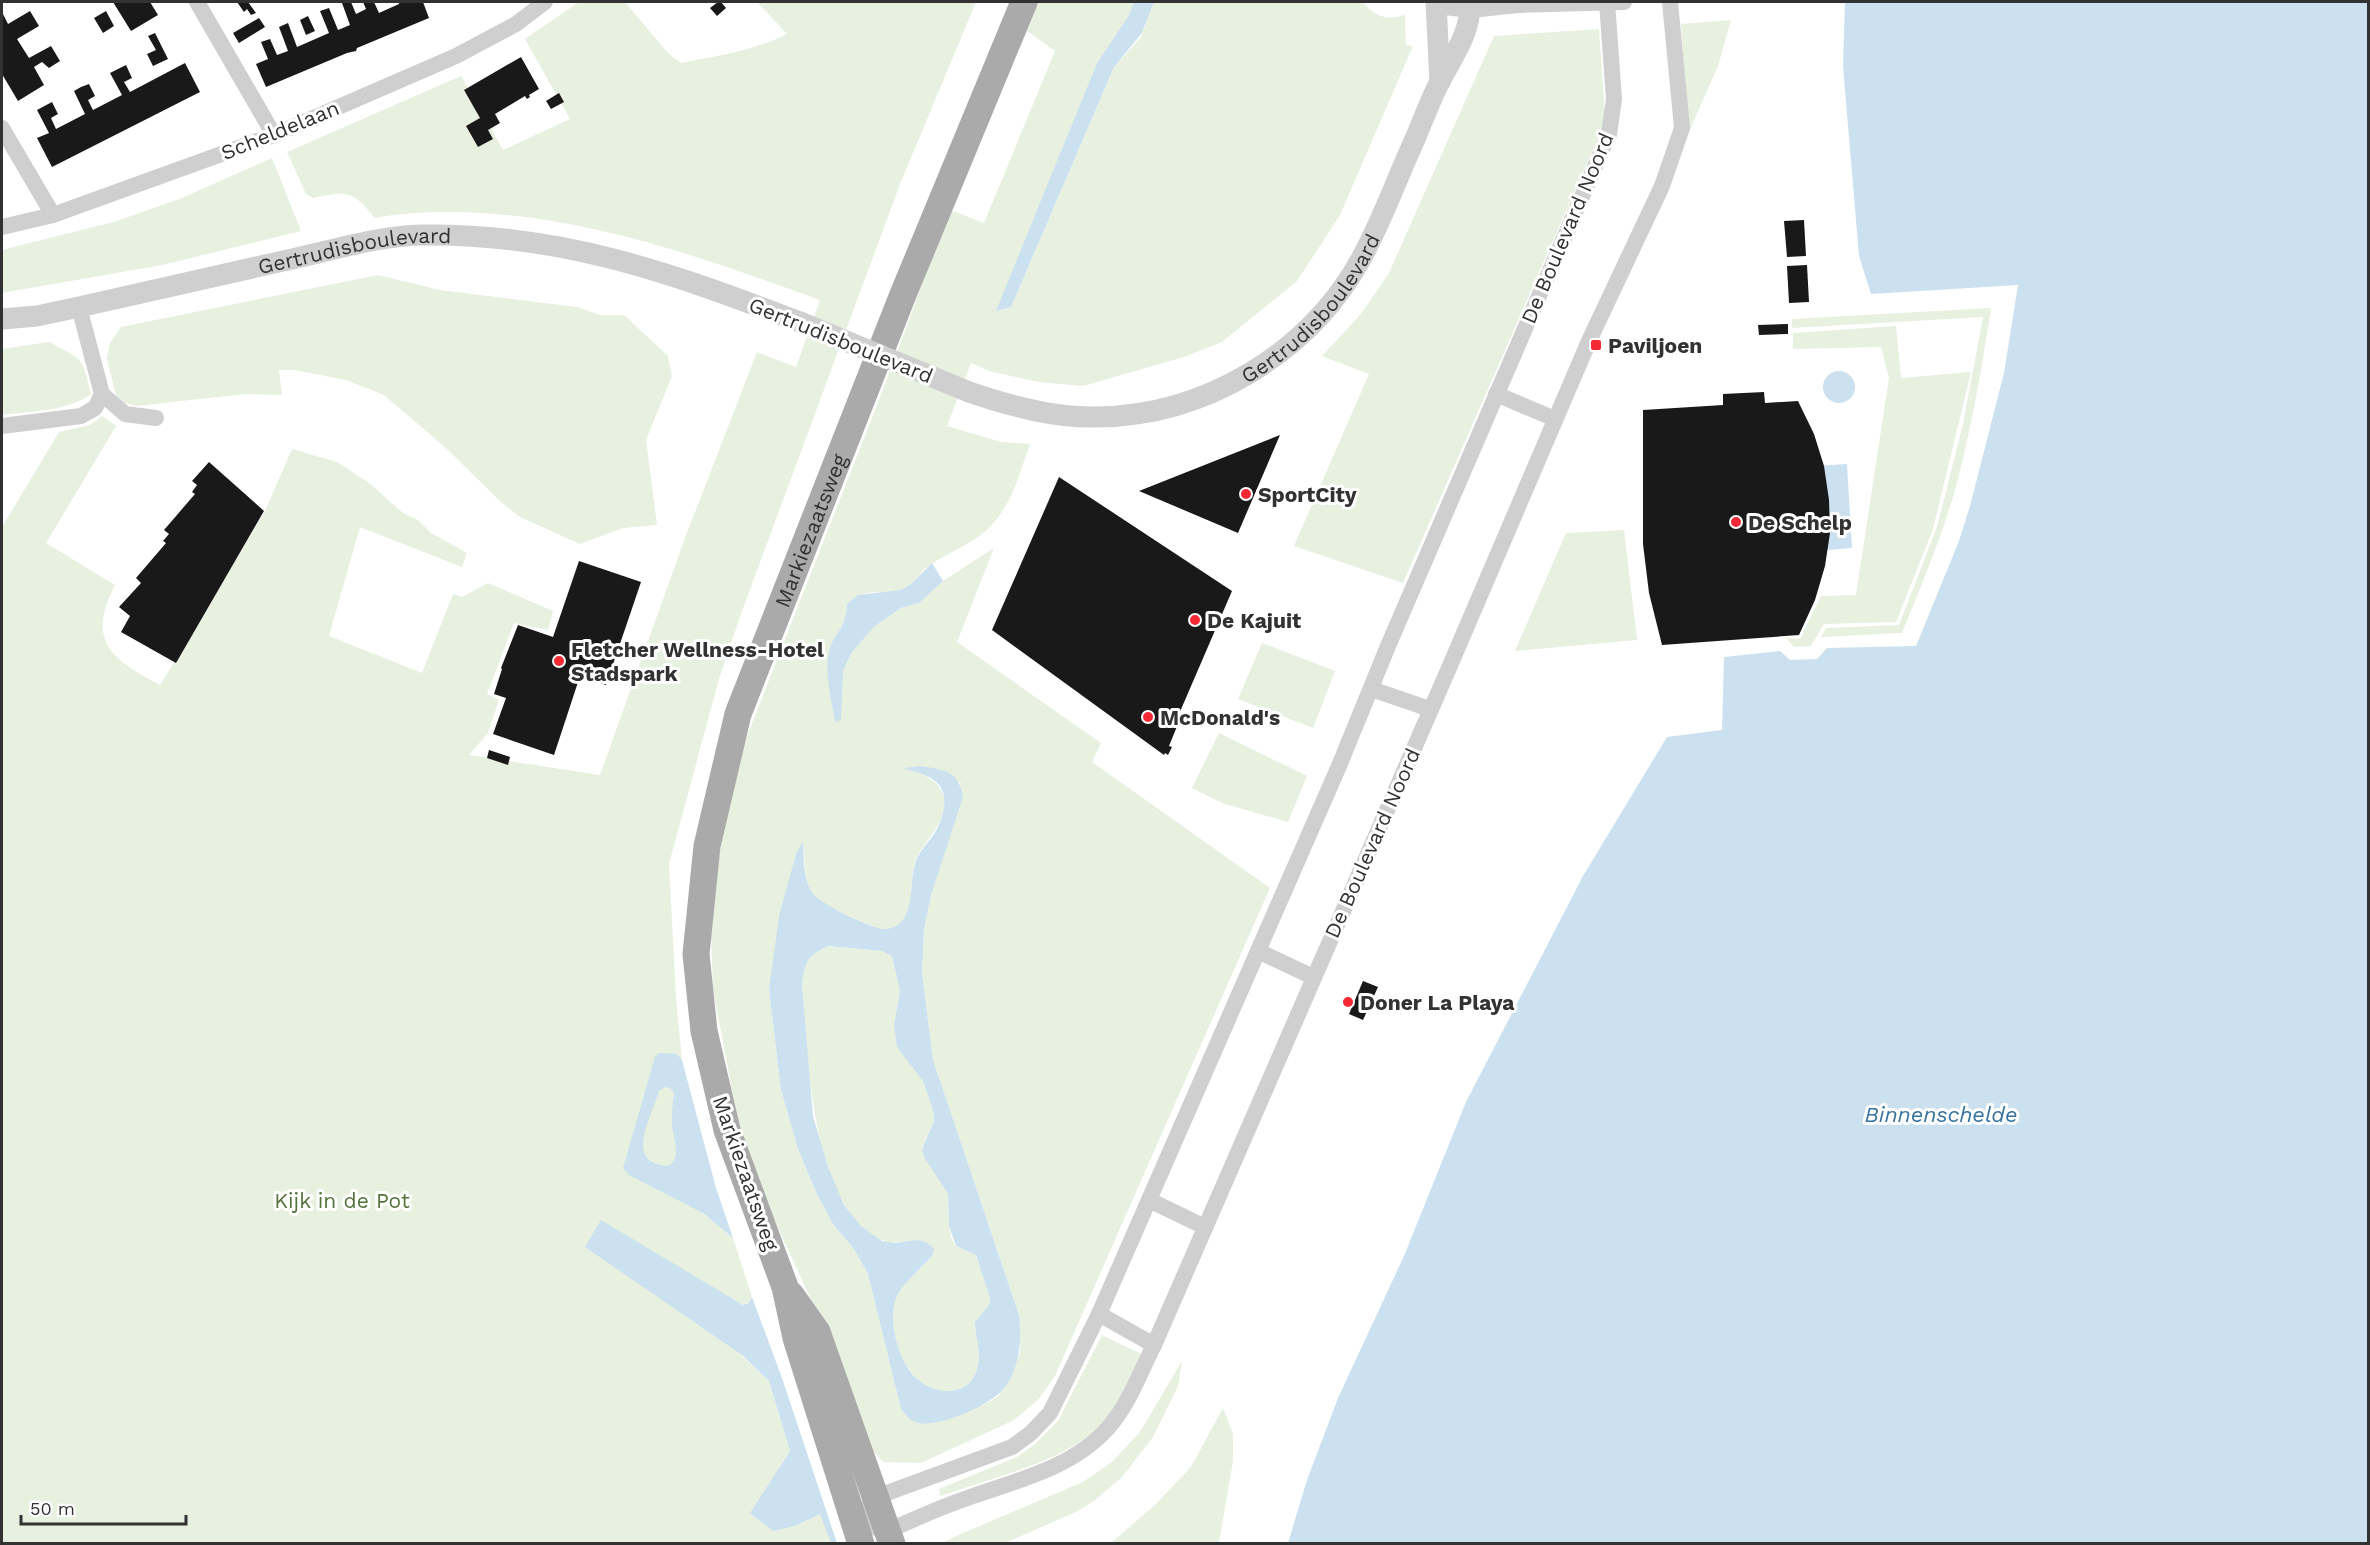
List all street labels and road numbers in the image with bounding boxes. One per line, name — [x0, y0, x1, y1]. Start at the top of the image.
street label: Scheldelaan — [217, 95, 343, 165]
street label: De Boulevard Noord — [1515, 129, 1619, 327]
street label: Gertrudisboulevard — [255, 222, 452, 279]
street label: Gertrudisboulevard — [1236, 229, 1385, 388]
street label: Gertrudisboulevard — [745, 292, 937, 388]
street label: Markiezaatsweg — [769, 450, 852, 611]
street label: De Boulevard Noord — [1319, 744, 1425, 942]
street label: Markiezaatsweg — [708, 1092, 784, 1255]

